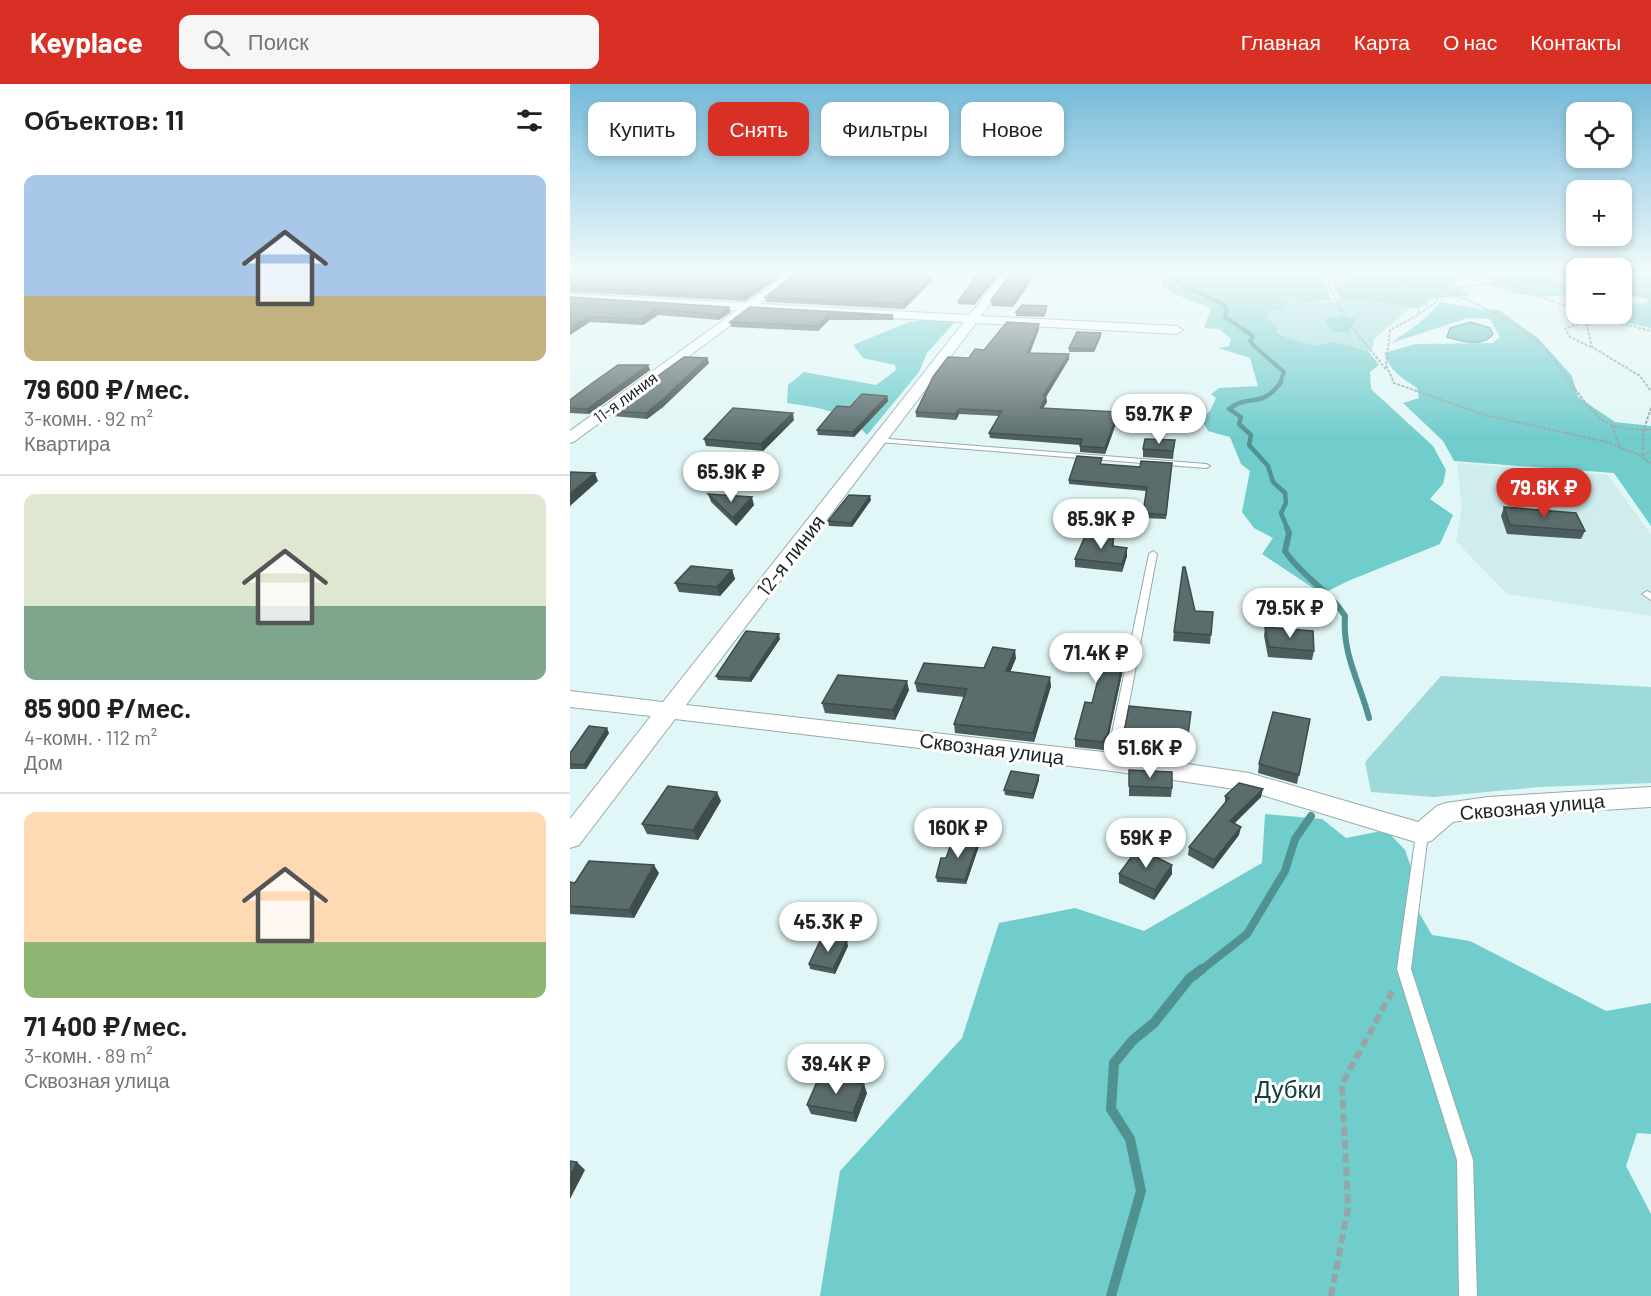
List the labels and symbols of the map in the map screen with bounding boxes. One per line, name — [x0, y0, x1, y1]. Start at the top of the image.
street label: 11-я линия — [589, 368, 661, 426]
pin: 59.7K ₽ — [1104, 394, 1214, 445]
pin: 65.9K ₽ — [676, 452, 786, 503]
pin: 79.6K ₽ — [1489, 468, 1599, 519]
pin: 85.9K ₽ — [1046, 499, 1156, 550]
street label: 12-я линия — [751, 510, 829, 600]
pin: 79.5K ₽ — [1235, 588, 1345, 639]
pin: 71.4K ₽ — [1041, 633, 1151, 684]
street label: Сквозная улица — [918, 727, 1067, 769]
pin: 51.6K ₽ — [1095, 728, 1205, 779]
street label: Сквозная улица — [1458, 788, 1606, 824]
pin: 160K ₽ — [909, 808, 1007, 859]
pin: 59K ₽ — [1104, 818, 1188, 869]
pin: 45.3K ₽ — [773, 902, 883, 953]
pin: 39.4K ₽ — [781, 1044, 891, 1095]
park label: Дубки — [1255, 1074, 1321, 1103]

